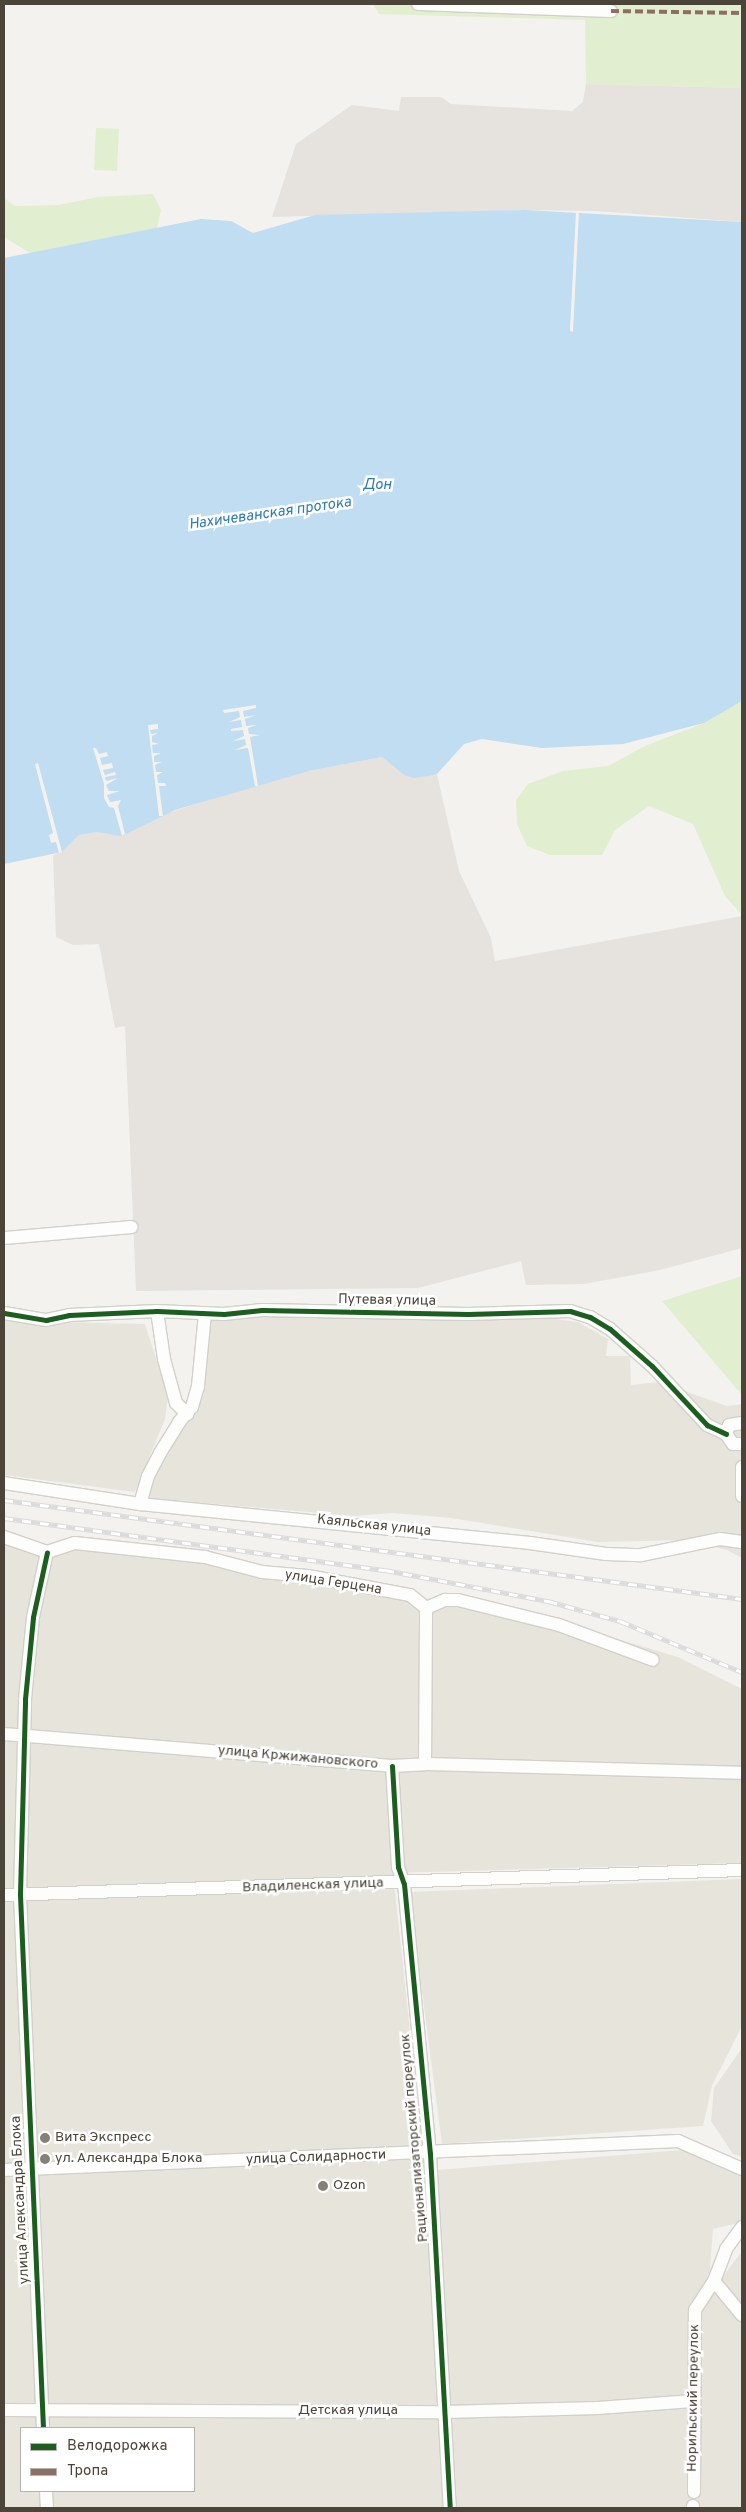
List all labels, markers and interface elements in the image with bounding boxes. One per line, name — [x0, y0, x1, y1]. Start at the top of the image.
water label: Дон — [363, 477, 391, 495]
water label: Нахичеванская протока — [188, 494, 352, 534]
street label: Путевая улица — [338, 1292, 436, 1310]
street label: Каяльская улица — [316, 1512, 432, 1540]
street label: улица Герцена — [283, 1567, 383, 1599]
street label: улица Кржижановского — [217, 1743, 379, 1773]
street label: Владиленская улица — [242, 1875, 384, 1897]
street label: Рационализаторский переулок — [398, 2033, 432, 2243]
street label: улица Александра Блока — [8, 2115, 34, 2285]
place label: Вита Экспресс — [55, 2130, 151, 2146]
marker: Вита Экспресс — [39, 2132, 51, 2144]
street label: улица Солидарности — [246, 2147, 386, 2169]
place label: ул. Александра Блока — [55, 2151, 203, 2167]
marker: ул. Александра Блока — [39, 2153, 51, 2165]
place label: Ozon — [333, 2178, 366, 2194]
marker: Ozon — [317, 2180, 329, 2192]
street label: Норильский переулок — [684, 2324, 704, 2472]
street label: Детская улица — [298, 2403, 398, 2419]
legend — [20, 2427, 195, 2492]
text: Велодорожка — [67, 2437, 167, 2456]
text: Тропа — [67, 2462, 108, 2481]

